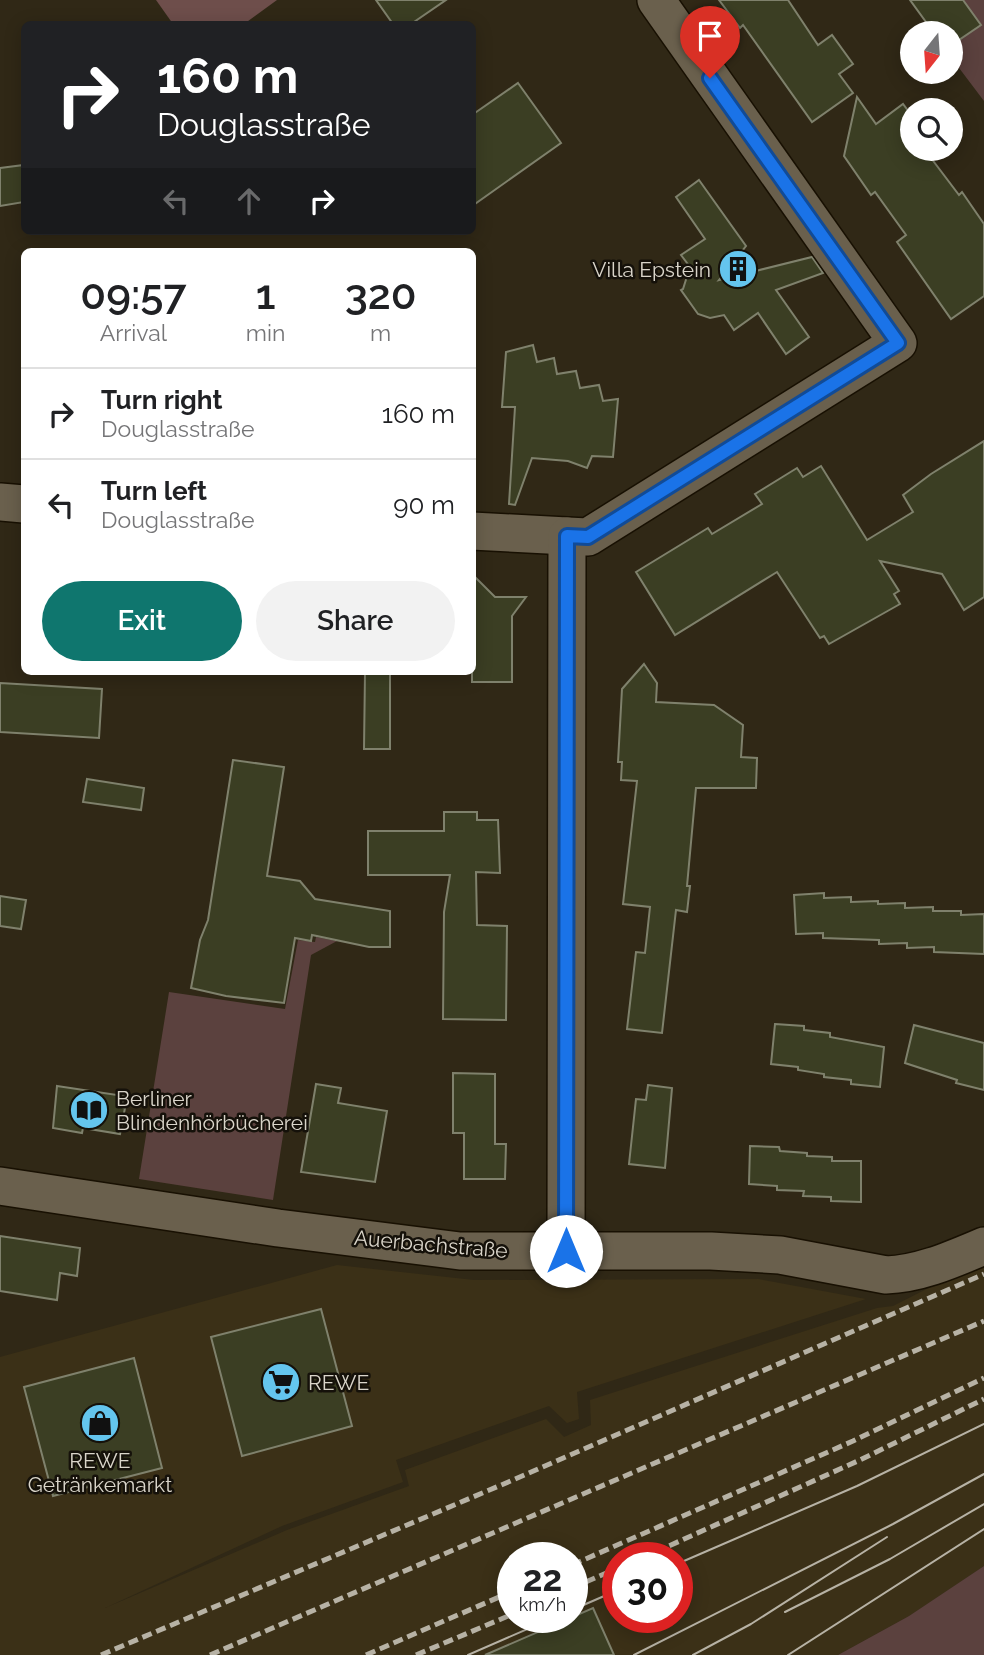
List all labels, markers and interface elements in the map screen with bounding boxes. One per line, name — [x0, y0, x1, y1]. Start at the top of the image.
pin — [680, 6, 740, 78]
icon: arrive — [691, 17, 729, 55]
north arrow — [900, 21, 962, 84]
map controls — [900, 21, 963, 161]
text: 160 m — [157, 47, 298, 104]
icon: right — [42, 49, 133, 140]
button: search — [900, 98, 963, 161]
text: Douglasstraße — [157, 106, 371, 143]
icon: left — [157, 182, 195, 220]
icon: ahead — [230, 182, 268, 220]
icon: right — [303, 182, 341, 220]
building icon: Villa Epstein — [717, 248, 759, 290]
place label: Villa Epstein — [592, 257, 711, 282]
text: 09:57 — [80, 270, 186, 319]
text: 1 — [256, 270, 275, 319]
text: 320 — [345, 270, 417, 319]
text: Arrival — [100, 319, 167, 346]
text: min — [246, 319, 285, 346]
text: m — [370, 319, 391, 346]
text: Turn right — [101, 385, 222, 415]
icon: right — [42, 395, 80, 433]
text: 160 m — [382, 399, 455, 429]
text: Douglasstraße — [101, 415, 254, 442]
text: Turn left — [101, 476, 207, 506]
icon: left — [42, 486, 80, 524]
text: 90 m — [393, 490, 455, 520]
text: Douglasstraße — [101, 506, 254, 533]
button: Exit — [42, 581, 242, 661]
button: Share — [256, 581, 455, 661]
place label: Berliner Blindenhörbücherei — [116, 1086, 308, 1135]
library icon: Berliner Blindenhörbücherei — [68, 1089, 110, 1131]
position arrow — [529, 1214, 603, 1288]
street label: Auerbachstraße — [353, 1225, 509, 1263]
supermarket icon: REWE — [260, 1361, 302, 1403]
place label: REWE — [308, 1370, 369, 1395]
shop icon: REWE Getränkemarkt — [79, 1402, 121, 1444]
place label: REWE Getränkemarkt — [28, 1448, 172, 1497]
speed limit sign: 30 — [602, 1542, 693, 1633]
text: 22 — [523, 1558, 562, 1599]
text: km/h — [519, 1594, 566, 1615]

